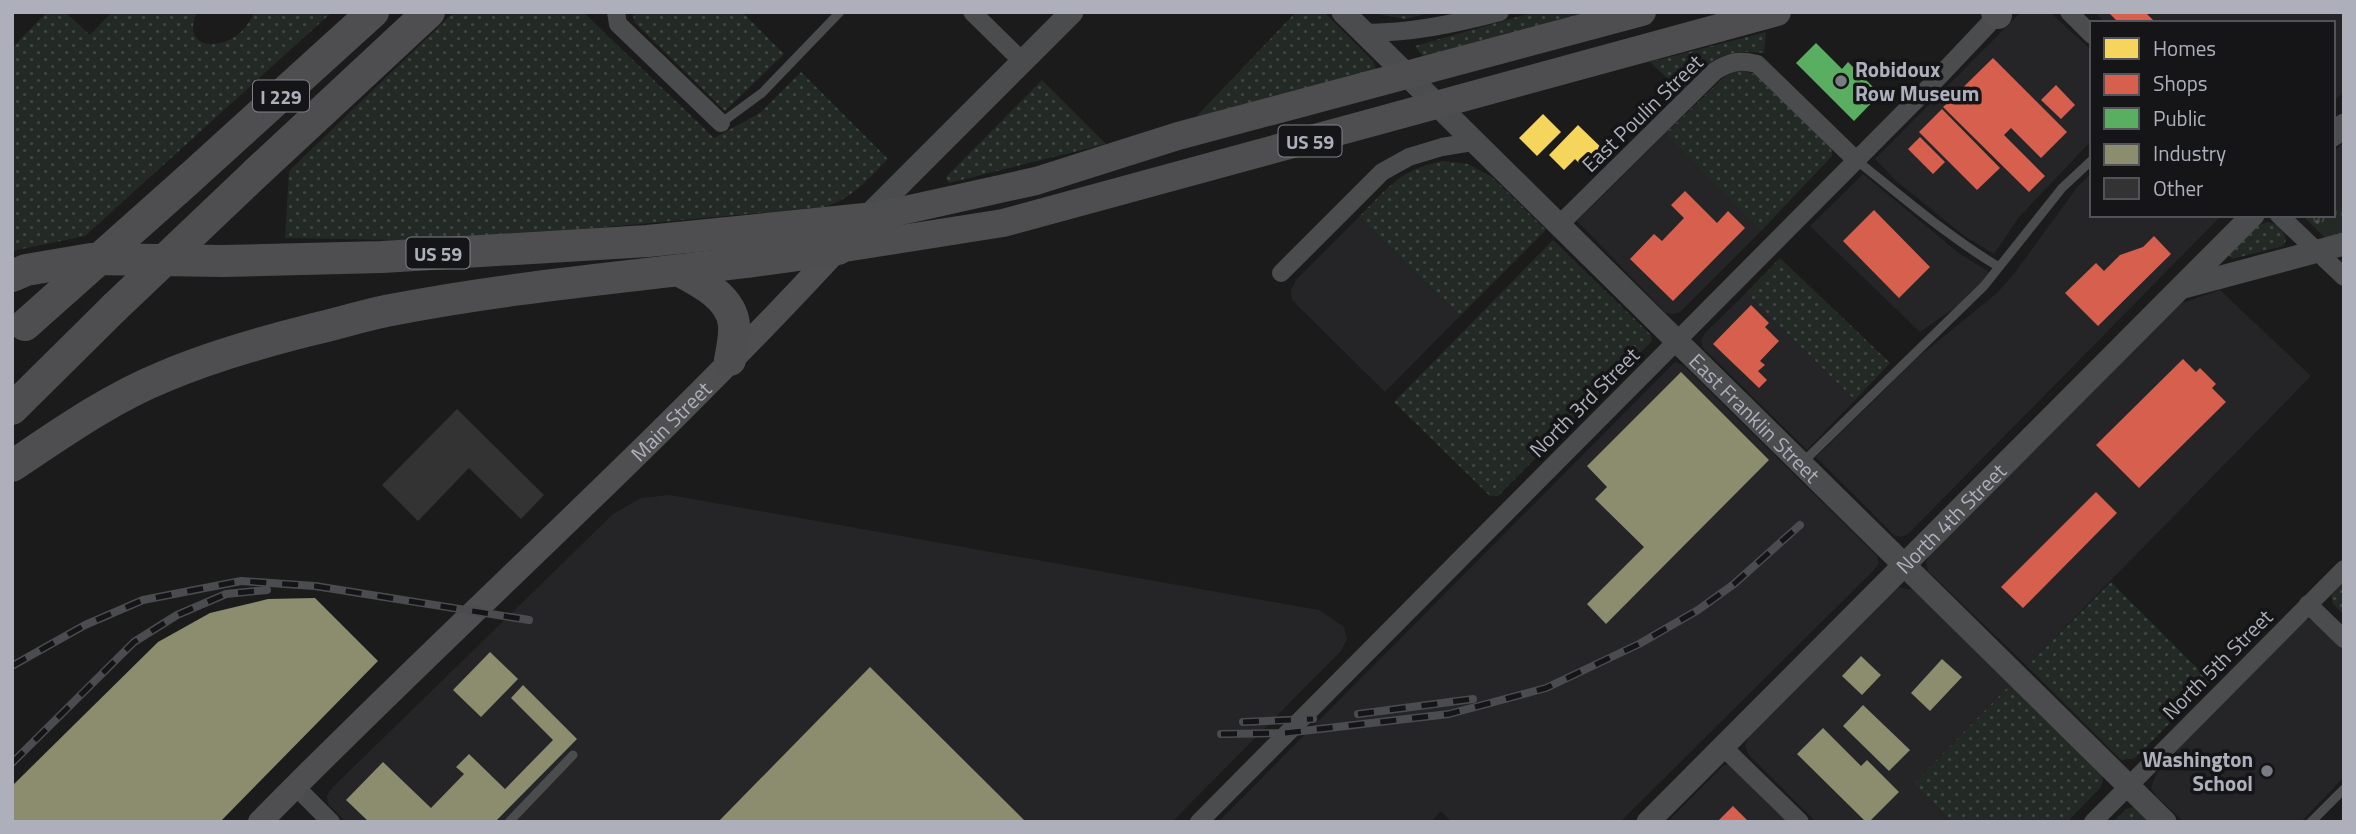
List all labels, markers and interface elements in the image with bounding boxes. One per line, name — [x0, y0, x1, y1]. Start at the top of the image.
legend — [2090, 21, 2335, 217]
text: Homes — [2153, 32, 2216, 64]
street label: East Poulin Street — [1574, 46, 1710, 179]
place label: Robidoux Row Museum — [1855, 53, 1979, 109]
text: Shops — [2153, 67, 2208, 99]
marker: Robidoux Row Museum — [1833, 73, 1849, 89]
road number: I 229 — [253, 80, 309, 111]
text: Public — [2153, 102, 2206, 134]
road number: US 59 — [1278, 125, 1342, 156]
text: Industry — [2153, 137, 2226, 169]
text: Other — [2153, 172, 2203, 204]
road number: US 59 — [406, 238, 470, 268]
street label: North 3rd Street — [1522, 339, 1647, 464]
street label: East Franklin Street — [1682, 345, 1828, 490]
street label: Main Street — [623, 373, 719, 469]
street label: North 4th Street — [1888, 455, 2014, 581]
street label: North 5th Street — [2154, 601, 2280, 727]
place label: Washington School — [2143, 743, 2253, 799]
marker: Washington School — [2259, 763, 2275, 779]

